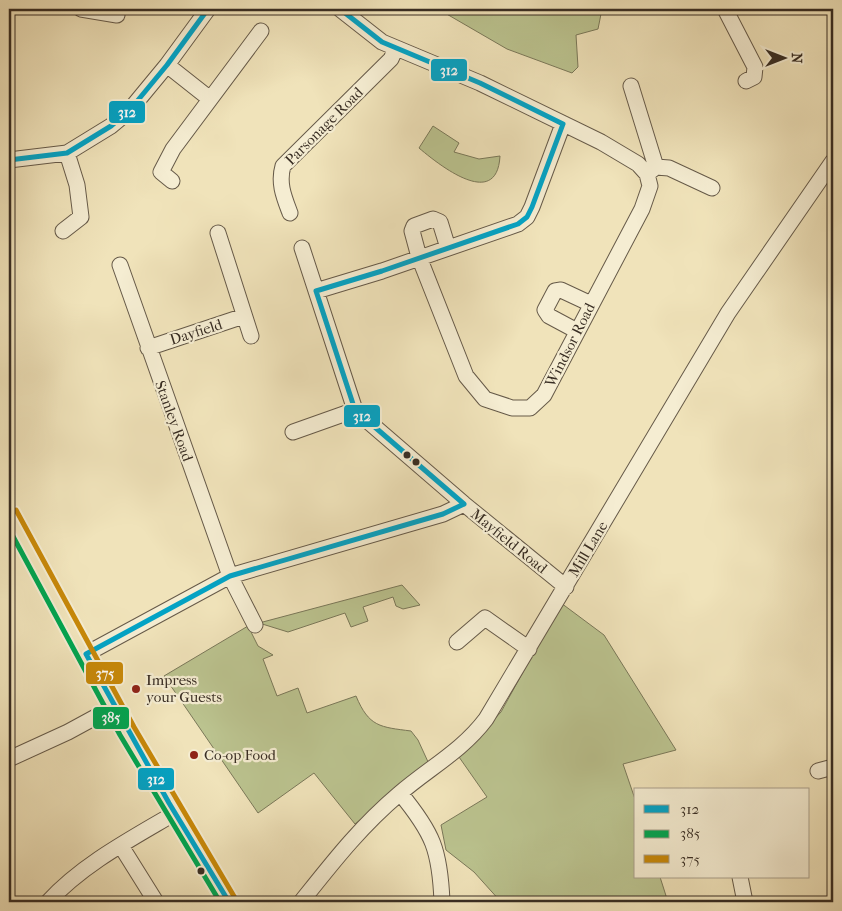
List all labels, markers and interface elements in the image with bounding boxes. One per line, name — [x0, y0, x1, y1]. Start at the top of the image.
north arrow — [760, 32, 810, 82]
text: N — [788, 53, 805, 64]
line badge: 312 — [430, 58, 468, 82]
text: 312 — [440, 62, 458, 79]
street label: Parsonage Road — [281, 83, 367, 169]
line badge: 312 — [108, 100, 146, 124]
text: 312 — [118, 104, 136, 121]
street label: Windsor Road — [541, 299, 599, 391]
street label: Dayfield — [168, 315, 225, 349]
street label: Stanley Road — [151, 378, 197, 465]
line badge: 312 — [343, 404, 381, 428]
text: 312 — [353, 408, 371, 425]
unlabelled marker — [402, 450, 412, 460]
unlabelled marker — [411, 457, 421, 467]
street label: Mayfield Road — [467, 505, 551, 578]
street label: Mill Lane — [564, 517, 612, 580]
line badge: 375 — [85, 661, 124, 685]
text: 375 — [96, 665, 114, 682]
place label: Impress your Guests — [146, 671, 223, 706]
marker: Impress your Guests — [130, 683, 142, 695]
line badge: 385 — [92, 706, 130, 730]
text: 385 — [102, 709, 120, 726]
place label: Co-op Food — [204, 746, 277, 764]
marker: Co-op Food — [188, 749, 200, 761]
line badge: 312 — [137, 767, 175, 791]
text: 312 — [147, 771, 165, 788]
legend — [634, 788, 810, 878]
text: 312 — [680, 800, 700, 818]
text: 385 — [680, 824, 700, 842]
text: 375 — [680, 850, 700, 868]
unlabelled marker — [196, 866, 206, 876]

